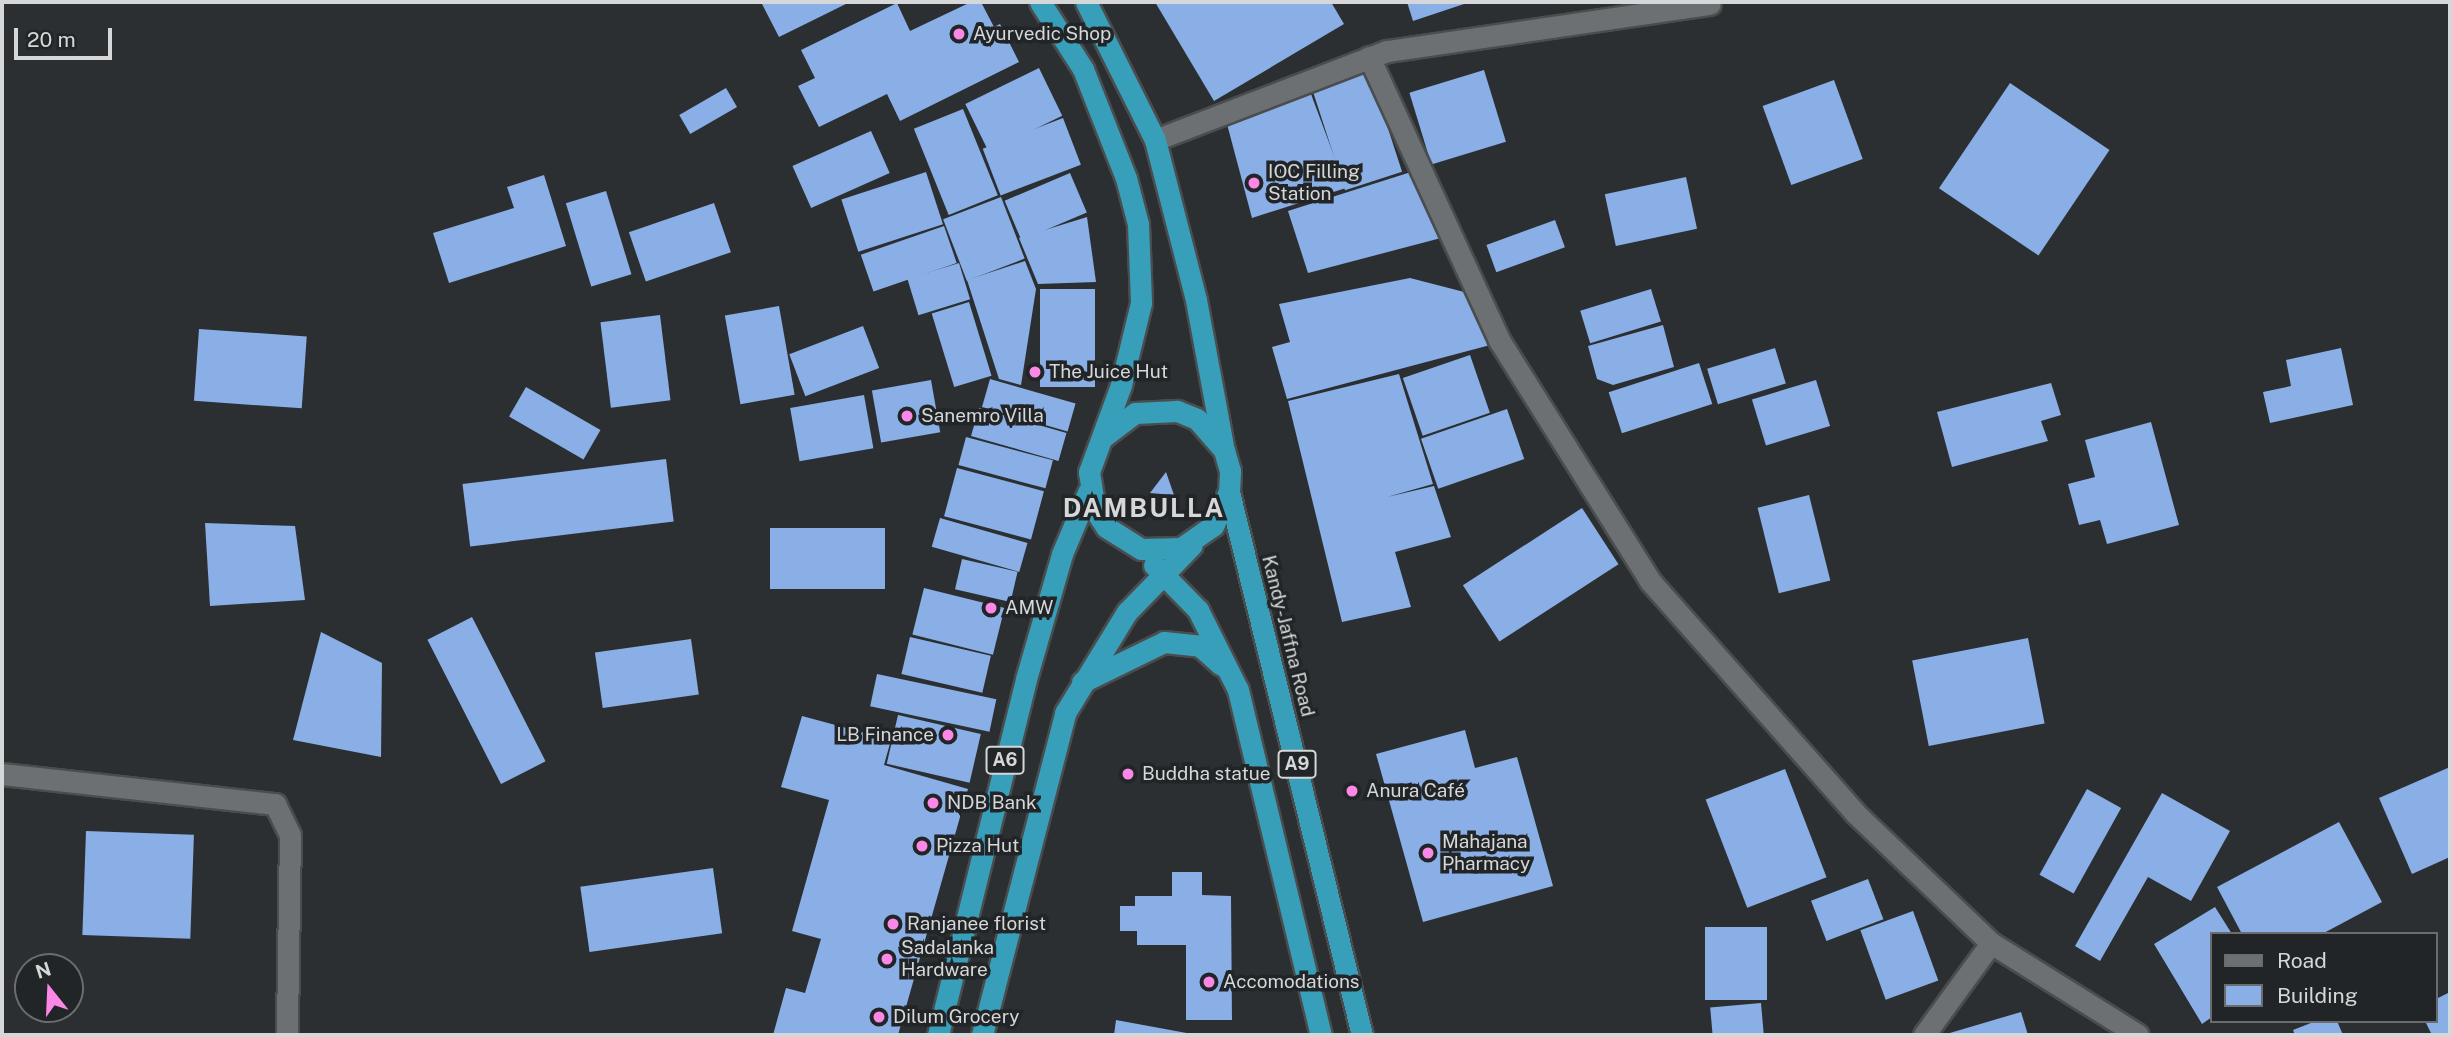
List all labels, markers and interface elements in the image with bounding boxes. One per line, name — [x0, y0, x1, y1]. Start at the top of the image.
scale bar — [18, 14, 116, 58]
place label: Ayurvedic Shop — [973, 23, 1111, 45]
marker: Ayurvedic Shop — [951, 26, 967, 42]
text: 20 m — [27, 27, 76, 52]
place label: IOC Filling Station — [1268, 161, 1360, 205]
marker: IOC Filling Station — [1246, 175, 1262, 191]
place label: The Juice Hut — [1049, 361, 1168, 383]
marker: The Juice Hut — [1027, 364, 1043, 380]
place label: Sanemro Villa — [921, 405, 1044, 427]
marker: Sanemro Villa — [899, 408, 915, 424]
district label: DAMBULLA — [1064, 492, 1224, 524]
street label: Kandy-Jaffna Road — [1257, 553, 1319, 719]
place label: AMW — [1005, 597, 1053, 619]
marker: AMW — [983, 600, 999, 616]
place label: LB Finance — [836, 724, 934, 746]
marker: LB Finance — [940, 727, 956, 743]
road number: A6 — [984, 746, 1026, 774]
road number: A9 — [1276, 750, 1318, 778]
place label: Buddha statue — [1142, 763, 1271, 785]
marker: Buddha statue — [1120, 766, 1136, 782]
place label: Anura Café — [1366, 780, 1465, 802]
marker: Anura Café — [1344, 783, 1360, 799]
place label: NDB Bank — [947, 792, 1037, 814]
marker: NDB Bank — [925, 795, 941, 811]
place label: Mahajana Pharmacy — [1442, 831, 1530, 875]
place label: Pizza Hut — [936, 835, 1019, 857]
marker: Pizza Hut — [914, 838, 930, 854]
marker: Mahajana Pharmacy — [1420, 845, 1436, 861]
place label: Ranjanee florist — [907, 913, 1046, 935]
marker: Ranjanee florist — [885, 916, 901, 932]
legend — [2210, 932, 2438, 1023]
place label: Sadalanka Hardware — [901, 937, 994, 981]
text: Road — [2277, 948, 2327, 973]
marker: Sadalanka Hardware — [879, 951, 895, 967]
north arrow — [14, 953, 84, 1023]
text: N — [33, 957, 54, 983]
place label: Accomodations — [1223, 971, 1359, 993]
marker: Accomodations — [1201, 974, 1217, 990]
text: Building — [2277, 983, 2358, 1008]
place label: Dilum Grocery — [893, 1006, 1019, 1028]
marker: Dilum Grocery — [871, 1009, 887, 1025]

